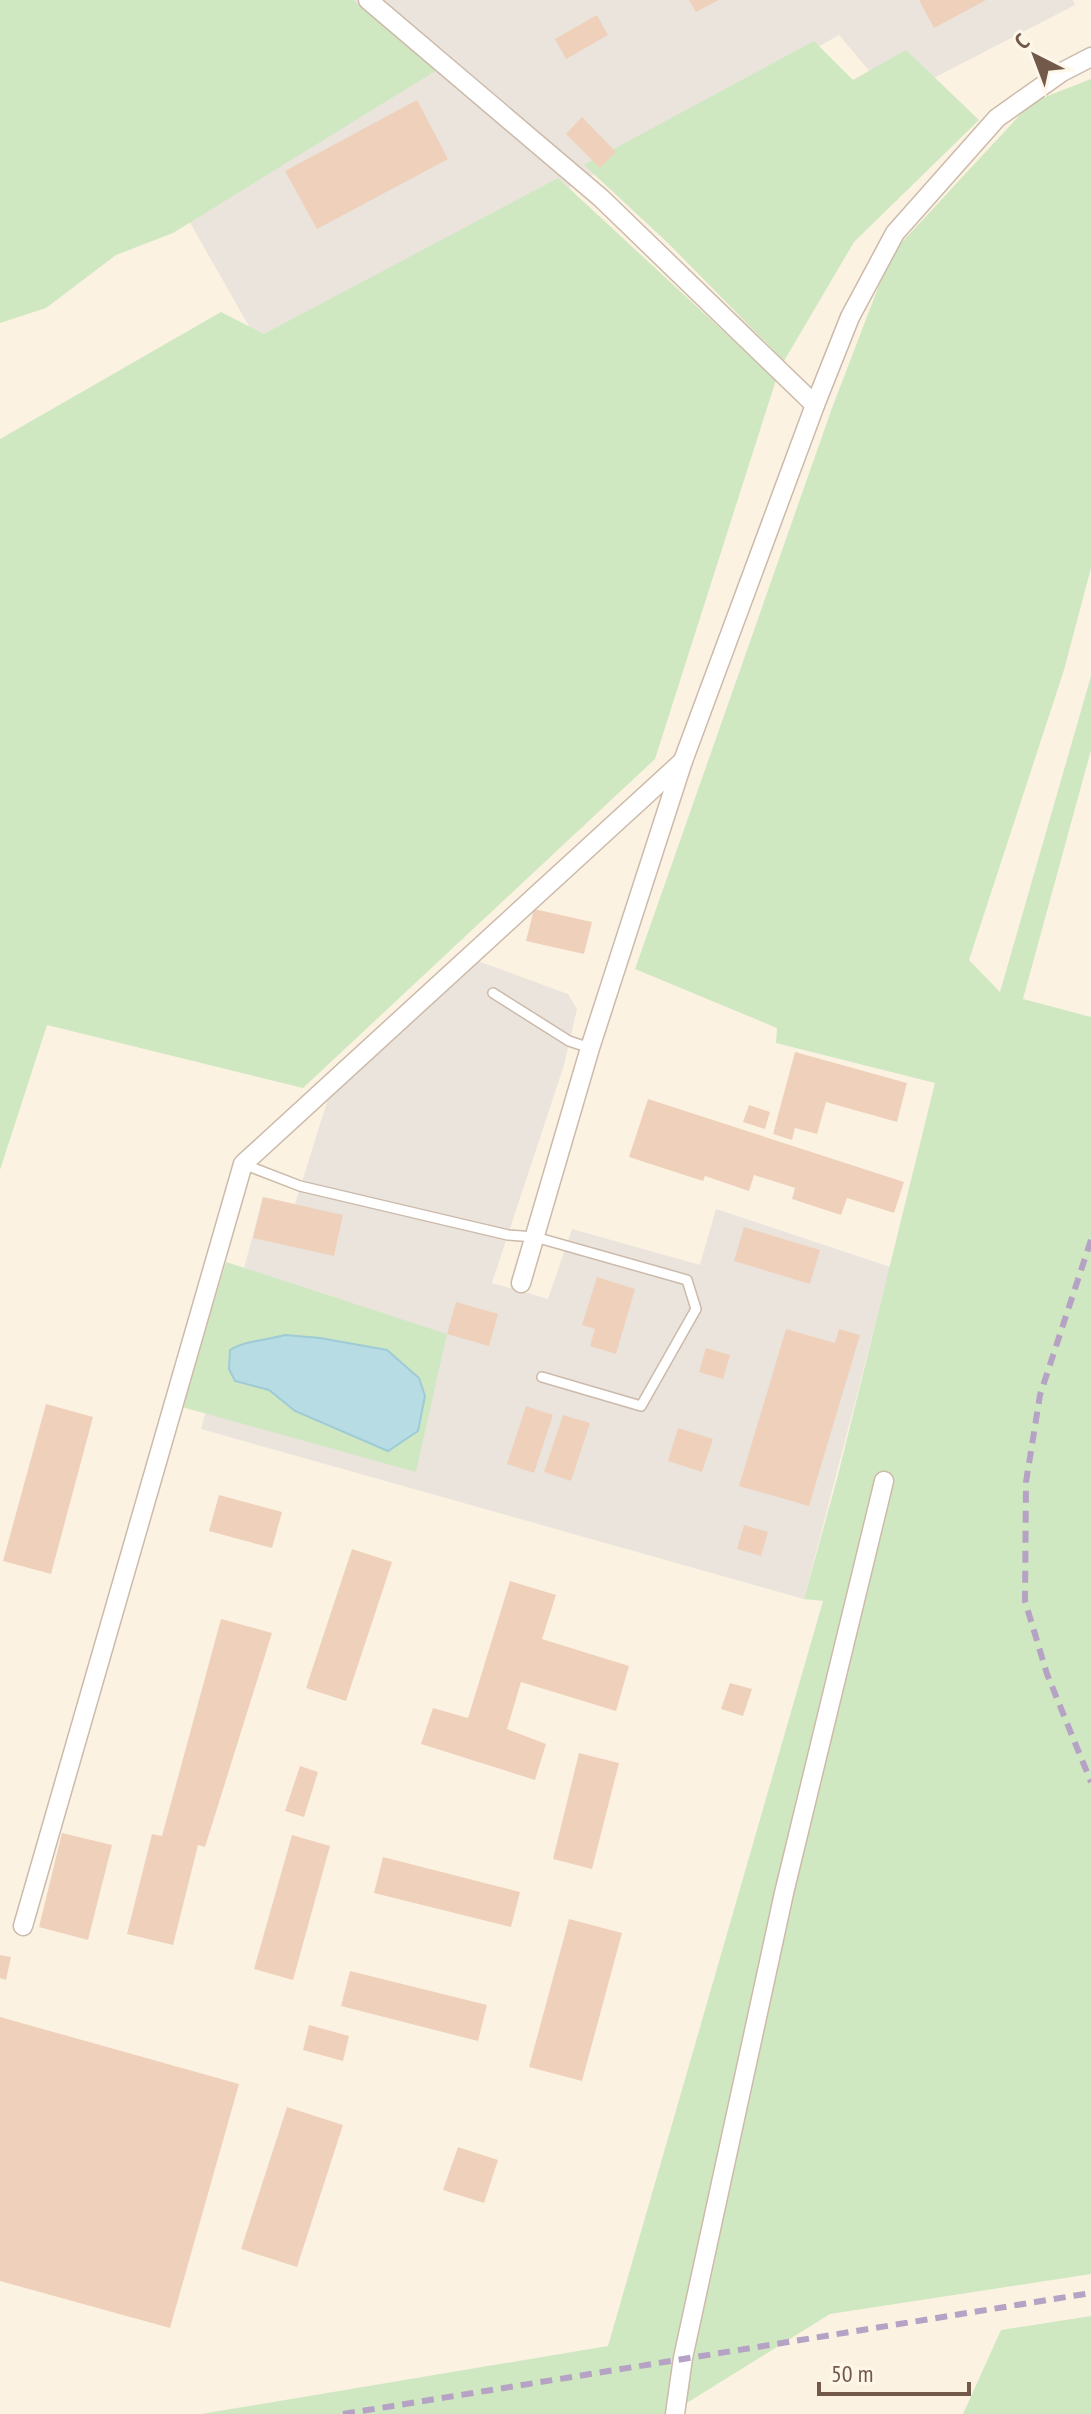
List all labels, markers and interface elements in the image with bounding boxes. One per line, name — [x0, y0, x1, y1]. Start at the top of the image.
north arrow — [995, 16, 1075, 96]
text: С — [1009, 27, 1035, 55]
scale bar — [819, 2346, 969, 2396]
text: 50 m — [831, 2358, 873, 2389]

